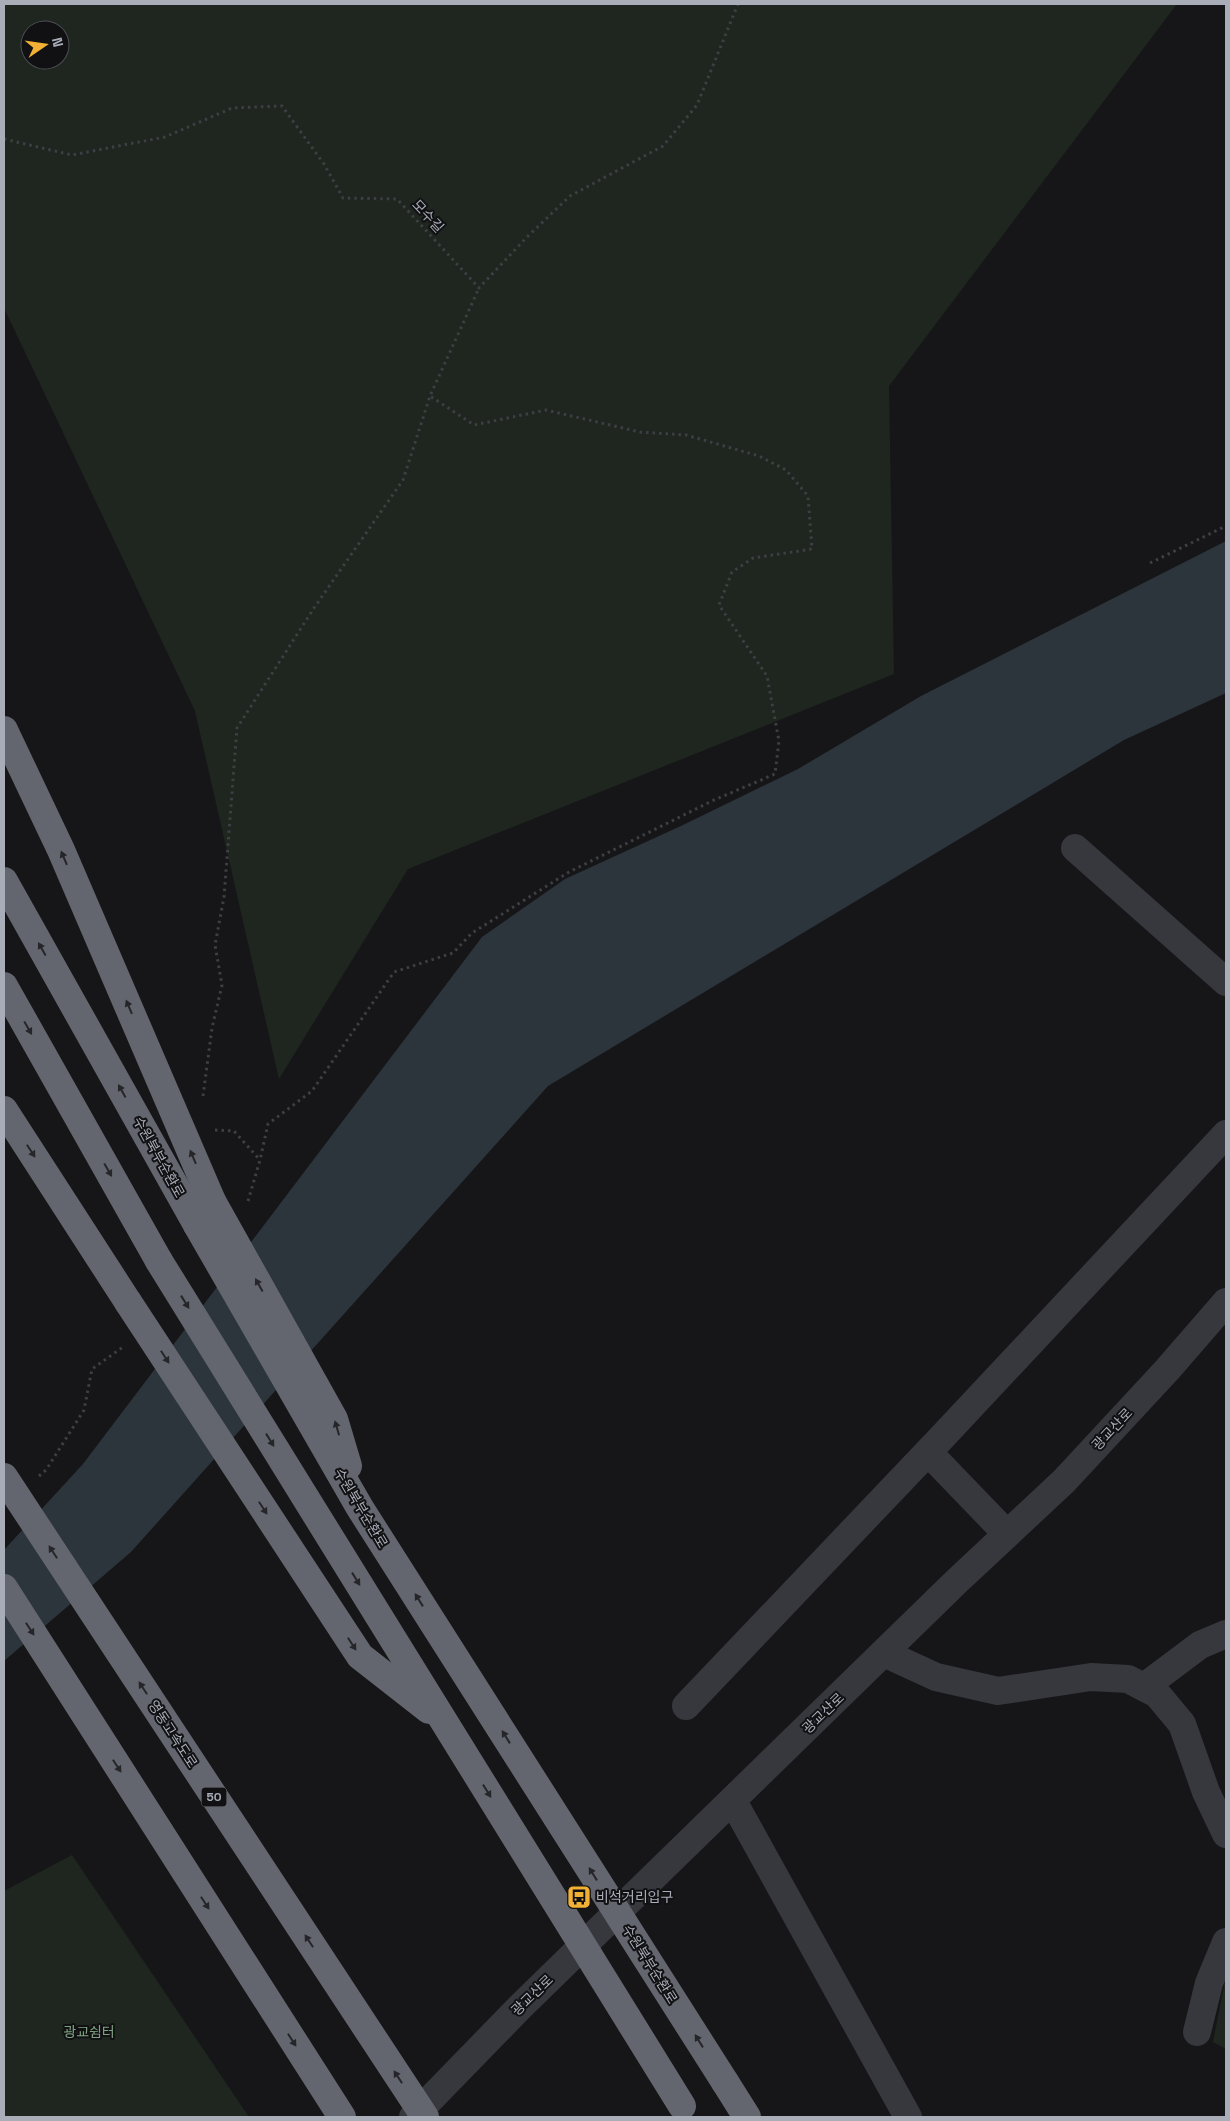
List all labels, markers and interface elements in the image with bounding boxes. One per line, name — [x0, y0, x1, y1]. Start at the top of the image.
north arrow — [20, 20, 70, 70]
text: N — [48, 35, 67, 49]
street label: 모수길 — [408, 196, 448, 236]
one-way arrow — [60, 851, 68, 865]
one-way arrow — [38, 943, 47, 956]
one-way arrow — [124, 1000, 132, 1014]
one-way arrow — [23, 1022, 32, 1035]
one-way arrow — [118, 1084, 126, 1098]
street label: 수원북부순환로 — [129, 1113, 189, 1201]
one-way arrow — [26, 1145, 35, 1158]
one-way arrow — [189, 1150, 197, 1164]
one-way arrow — [104, 1162, 112, 1177]
one-way arrow — [255, 1279, 264, 1292]
one-way arrow — [180, 1295, 190, 1309]
one-way arrow — [160, 1351, 169, 1364]
street label: 광교산로 — [1088, 1404, 1136, 1454]
one-way arrow — [333, 1420, 341, 1435]
one-way arrow — [266, 1434, 275, 1447]
street label: 수원북부순환로 — [330, 1465, 392, 1551]
one-way arrow — [258, 1501, 268, 1515]
one-way arrow — [48, 1546, 58, 1559]
one-way arrow — [351, 1572, 360, 1585]
one-way arrow — [414, 1593, 423, 1607]
one-way arrow — [25, 1622, 35, 1636]
one-way arrow — [347, 1637, 357, 1651]
one-way arrow — [138, 1681, 147, 1695]
street label: 광교산로 — [798, 1689, 848, 1737]
street label: 영동고속도로 — [144, 1697, 202, 1771]
one-way arrow — [501, 1731, 510, 1744]
one-way arrow — [113, 1759, 122, 1772]
one-way arrow — [482, 1785, 492, 1798]
road number: 50 — [202, 1788, 226, 1806]
one-way arrow — [588, 1868, 597, 1881]
bus stop icon: 비석거리입구 — [566, 1884, 592, 1910]
place label: 비석거리입구 — [596, 1888, 673, 1906]
one-way arrow — [200, 1896, 210, 1909]
street label: 수원북부순환로 — [618, 1921, 682, 2007]
one-way arrow — [304, 1934, 314, 1947]
street label: 광교산로 — [507, 1971, 557, 2019]
park label: 광교쉼터 — [63, 2023, 115, 2041]
one-way arrow — [288, 2033, 297, 2046]
one-way arrow — [694, 2035, 703, 2048]
one-way arrow — [393, 2070, 403, 2083]

